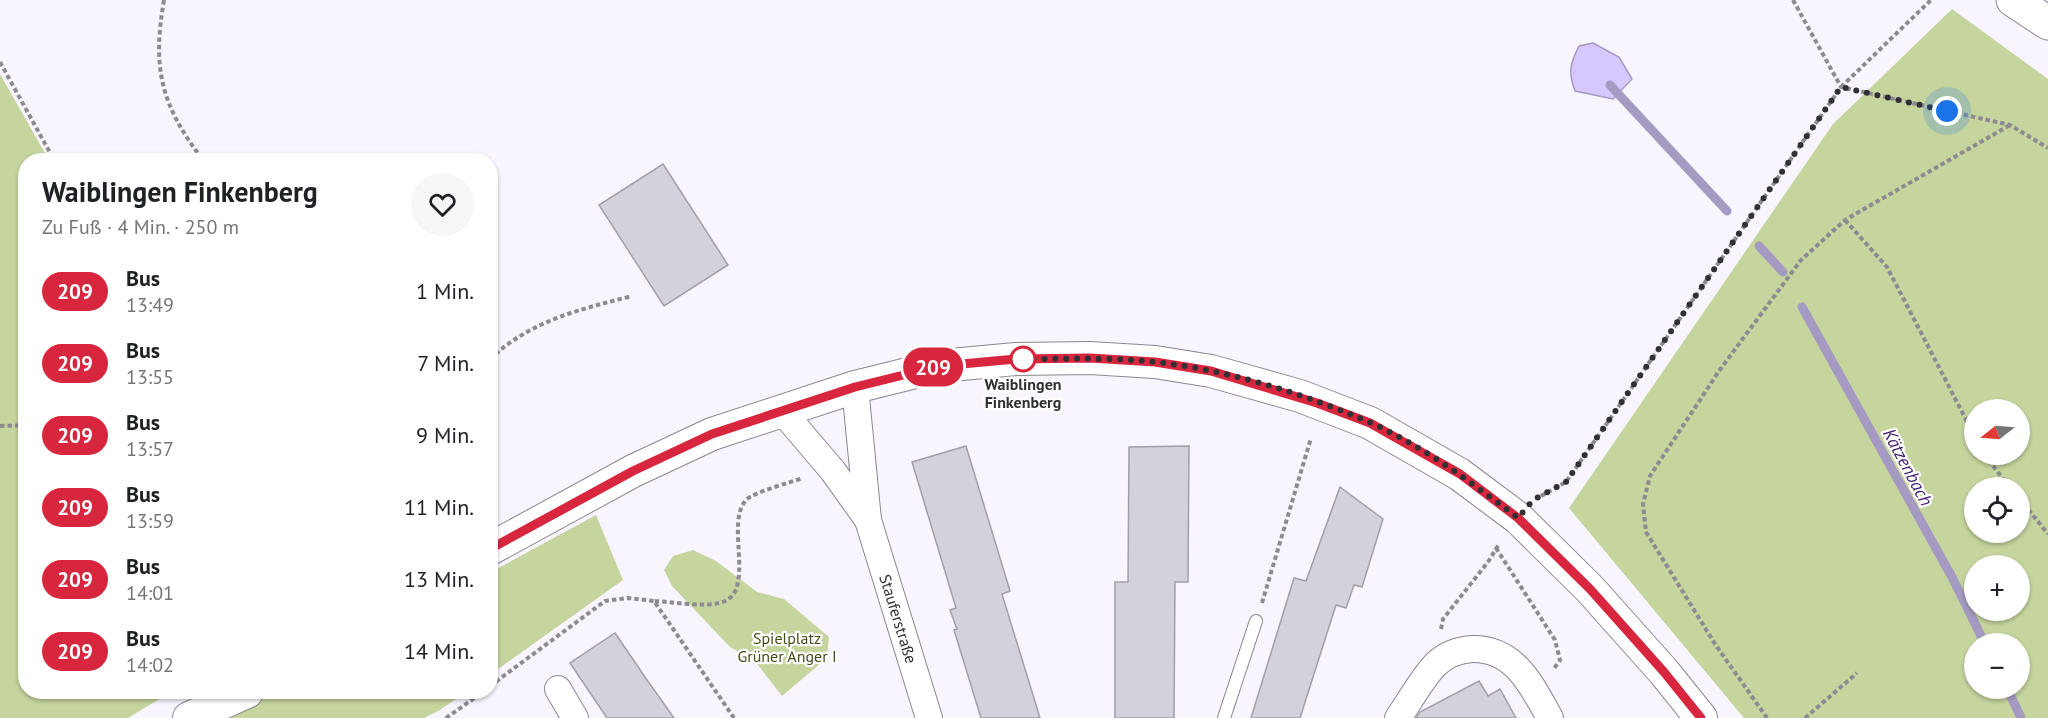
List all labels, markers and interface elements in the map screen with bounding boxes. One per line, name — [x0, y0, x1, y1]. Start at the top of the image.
your location — [1932, 96, 1962, 126]
text: Waiblingen Finkenberg — [42, 173, 318, 210]
button: heart — [411, 173, 474, 236]
text: Zu Fuß · 4 Min. · 250 m — [42, 214, 239, 240]
text: Bus — [126, 264, 160, 292]
text: 1 Min. — [416, 277, 474, 305]
text: 209 — [57, 278, 93, 305]
text: 13:49 — [126, 292, 174, 318]
text: Bus — [126, 336, 160, 364]
marker: Waiblingen Finkenberg — [1010, 346, 1036, 372]
line badge: 209 — [898, 348, 968, 386]
text: 7 Min. — [417, 349, 474, 377]
text: 209 — [57, 350, 93, 377]
text: 209 — [915, 354, 951, 381]
text: 13:55 — [126, 364, 174, 390]
place label: Waiblingen Finkenberg — [985, 374, 1062, 412]
north arrow — [1964, 399, 2030, 465]
map controls — [1964, 399, 2030, 699]
text: Bus — [126, 408, 160, 436]
text: 9 Min. — [416, 421, 474, 449]
text: 209 — [57, 422, 93, 449]
water label: Kätzenbach — [1878, 424, 1938, 510]
text: 13:57 — [126, 436, 174, 462]
button: locate — [1964, 477, 2030, 543]
text: Bus — [126, 480, 160, 508]
text: 11 Min. — [404, 493, 474, 521]
text: 209 — [57, 494, 93, 521]
text: 13:59 — [126, 508, 174, 534]
text: Bus — [126, 552, 160, 580]
button: + — [1964, 555, 2030, 621]
text: 13 Min. — [404, 565, 474, 593]
text: 209 — [57, 566, 93, 593]
street label: Stauferstraße — [875, 572, 922, 666]
text: 14:01 — [126, 580, 174, 606]
text: Bus — [126, 624, 160, 652]
park label: Spielplatz Grüner Anger I — [737, 628, 837, 666]
button: − — [1964, 633, 2030, 699]
text: 14 Min. — [404, 637, 474, 665]
text: 209 — [57, 638, 93, 665]
text: 14:02 — [126, 652, 174, 678]

